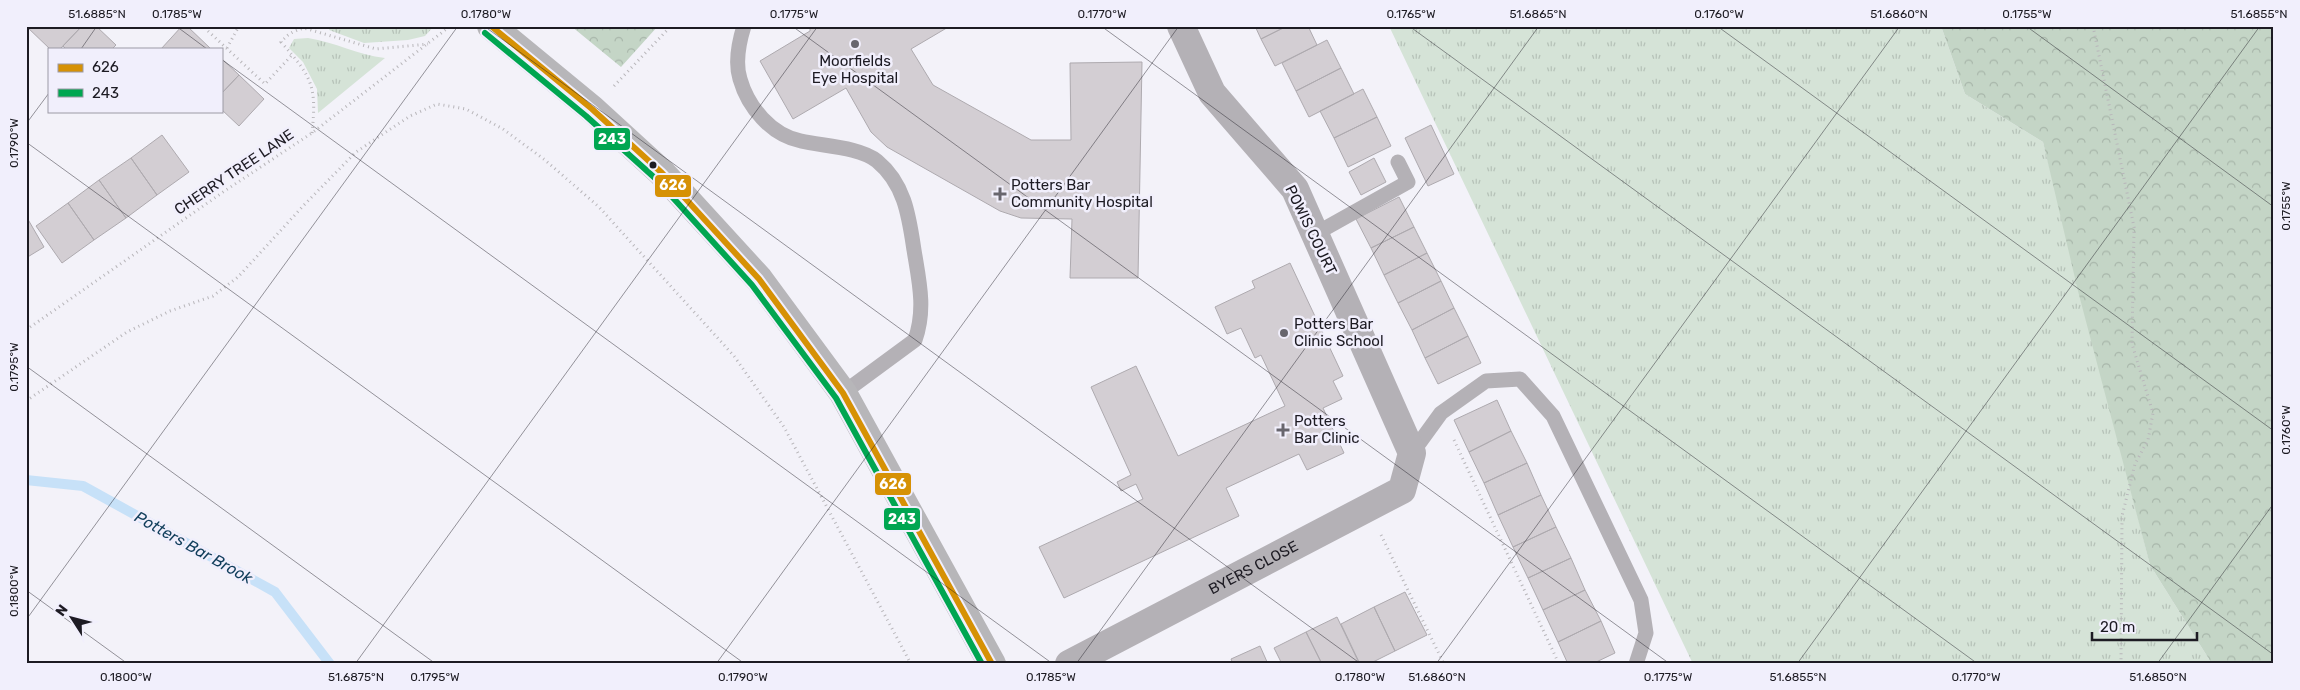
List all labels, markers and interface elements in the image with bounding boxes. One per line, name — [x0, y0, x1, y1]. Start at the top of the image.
text: 51.6885°N — [68, 7, 126, 21]
text: 0.1785°W — [152, 7, 202, 21]
text: 0.1780°W — [461, 7, 512, 21]
text: 0.1775°W — [770, 7, 819, 21]
text: 0.1770°W — [1078, 7, 1127, 21]
text: 0.1765°W — [1386, 7, 1436, 21]
text: 51.6865°N — [1509, 7, 1567, 21]
text: 0.1760°W — [1694, 7, 1744, 21]
text: 51.6860°N — [1870, 7, 1928, 21]
text: 0.1755°W — [2002, 7, 2052, 21]
text: 51.6855°N — [2230, 7, 2288, 21]
marker: Moorfields Eye Hospital — [849, 38, 861, 50]
legend — [48, 48, 222, 112]
place label: Moorfields Eye Hospital — [812, 52, 898, 87]
text: 626 — [92, 58, 119, 76]
text: 243 — [92, 84, 119, 102]
text: 0.1790°W — [7, 118, 21, 168]
street label: CHERRY TREE LANE — [171, 125, 297, 219]
line badge: 243 — [593, 127, 631, 151]
text: 243 — [598, 131, 626, 148]
unlabelled marker — [648, 160, 658, 170]
line badge: 626 — [654, 174, 692, 198]
place label: Potters Bar Community Hospital — [1011, 176, 1153, 211]
text: 626 — [659, 177, 687, 194]
text: 0.1755°W — [2279, 181, 2293, 231]
street label: POWIS COURT — [1281, 182, 1341, 278]
marker: Potters Bar Community Hospital — [993, 187, 1007, 201]
place label: Potters Bar Clinic School — [1294, 315, 1384, 350]
marker: Potters Bar Clinic School — [1278, 327, 1290, 339]
text: 0.1795°W — [7, 342, 21, 392]
text: 0.1760°W — [2279, 405, 2293, 455]
place label: Potters Bar Clinic — [1294, 412, 1360, 447]
marker: Potters Bar Clinic — [1276, 423, 1290, 437]
line badge: 626 — [874, 472, 912, 496]
text: 626 — [879, 476, 907, 493]
water label: Potters Bar Brook — [131, 507, 257, 588]
line badge: 243 — [883, 507, 921, 531]
text: 243 — [888, 511, 916, 528]
street label: BYERS CLOSE — [1206, 537, 1301, 598]
text: 0.1800°W — [7, 565, 21, 617]
north arrow — [48, 592, 98, 642]
text: N — [52, 602, 72, 620]
scale bar — [2092, 610, 2198, 642]
text: 20 m — [2100, 618, 2135, 636]
text: 0.1800°W — [100, 670, 152, 684]
text: 51.6875°N — [328, 670, 384, 684]
text: 0.1795°W — [410, 670, 460, 684]
text: 0.1790°W — [718, 670, 768, 684]
text: 0.1785°W — [1026, 670, 1076, 684]
text: 0.1780°W — [1335, 670, 1386, 684]
text: 51.6860°N — [1408, 670, 1466, 684]
text: 0.1775°W — [1644, 670, 1693, 684]
text: 51.6855°N — [1769, 670, 1827, 684]
text: 0.1770°W — [1952, 670, 2001, 684]
text: 51.6850°N — [2129, 670, 2187, 684]

